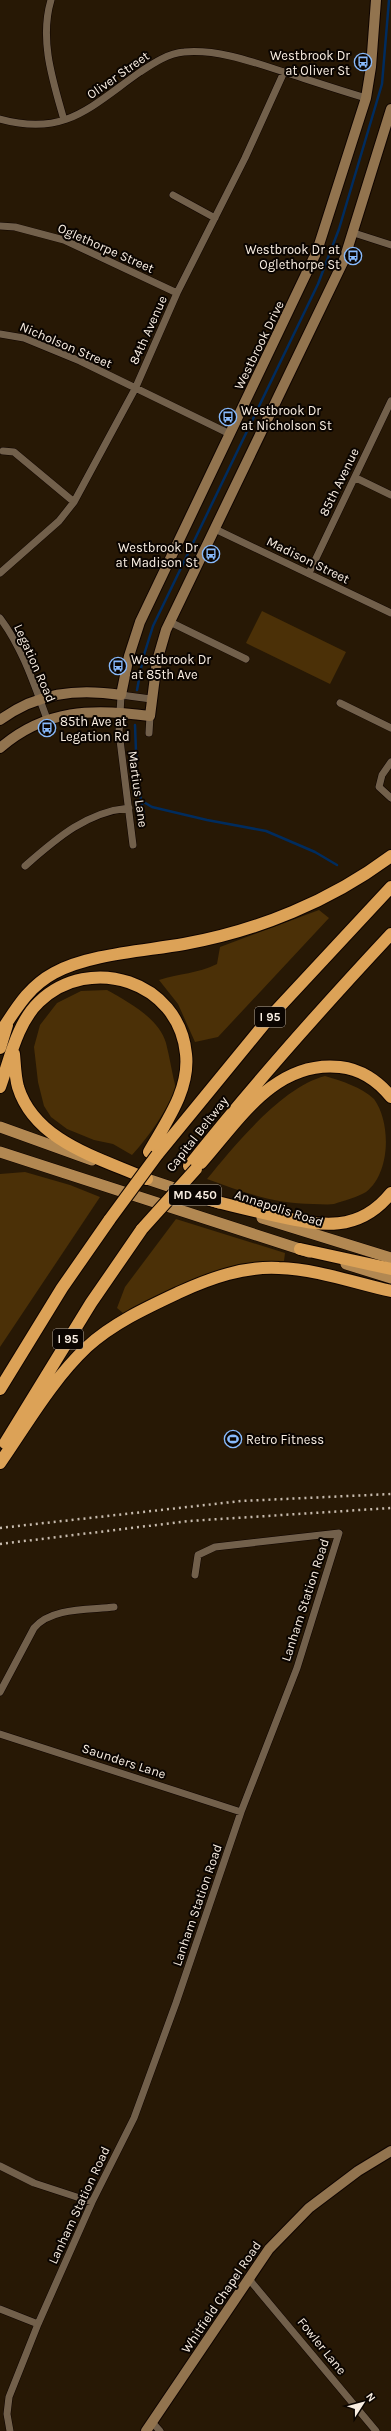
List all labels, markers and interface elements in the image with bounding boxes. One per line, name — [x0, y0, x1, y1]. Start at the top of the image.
street label: Oliver Street — [84, 48, 152, 102]
place label: Westbrook Dr at Oliver St — [270, 48, 350, 78]
bus stop icon: Westbrook Dr at Oliver St — [353, 52, 373, 72]
street label: Oglethorpe Street — [56, 220, 156, 276]
place label: Westbrook Dr at Oglethorpe St — [245, 242, 340, 272]
bus stop icon: Westbrook Dr at Oglethorpe St — [343, 246, 363, 266]
street label: 84th Avenue — [126, 293, 170, 367]
street label: Westbrook Drive — [231, 298, 287, 392]
street label: Nicholson Street — [18, 319, 114, 371]
place label: Westbrook Dr at Nicholson St — [241, 403, 332, 433]
bus stop icon: Westbrook Dr at Nicholson St — [218, 407, 238, 427]
street label: 85th Avenue — [316, 445, 362, 519]
street label: Madison Street — [264, 533, 352, 587]
place label: Westbrook Dr at Madison St — [116, 540, 198, 570]
bus stop icon: Westbrook Dr at Madison St — [201, 544, 221, 564]
street label: Legation Road — [11, 622, 59, 704]
place label: Westbrook Dr at 85th Ave — [131, 652, 211, 682]
bus stop icon: Westbrook Dr at 85th Ave — [108, 656, 128, 676]
place label: 85th Ave at Legation Rd — [60, 714, 130, 744]
bus stop icon: 85th Ave at Legation Rd — [37, 718, 57, 738]
street label: Martius Lane — [125, 750, 151, 829]
road number: I 95 — [255, 1007, 285, 1027]
street label: Capital Beltway — [163, 1093, 231, 1175]
road number: MD 450 — [169, 1185, 221, 1205]
street label: Annapolis Road — [233, 1187, 325, 1229]
road number: I 95 — [53, 1329, 83, 1349]
sports icon: Retro Fitness — [223, 1429, 243, 1449]
place label: Retro Fitness — [246, 1432, 324, 1447]
street label: Lanham Station Road — [278, 1537, 332, 1663]
street label: Saunders Lane — [80, 1740, 168, 1782]
street label: Lanham Station Road — [169, 1842, 225, 1968]
street label: Lanham Station Road — [45, 2144, 113, 2266]
street label: Whitfield Chapel Road — [178, 2238, 264, 2356]
street label: Fowler Lane — [295, 2315, 350, 2378]
north arrow — [343, 2383, 383, 2423]
text: N — [363, 2390, 378, 2404]

